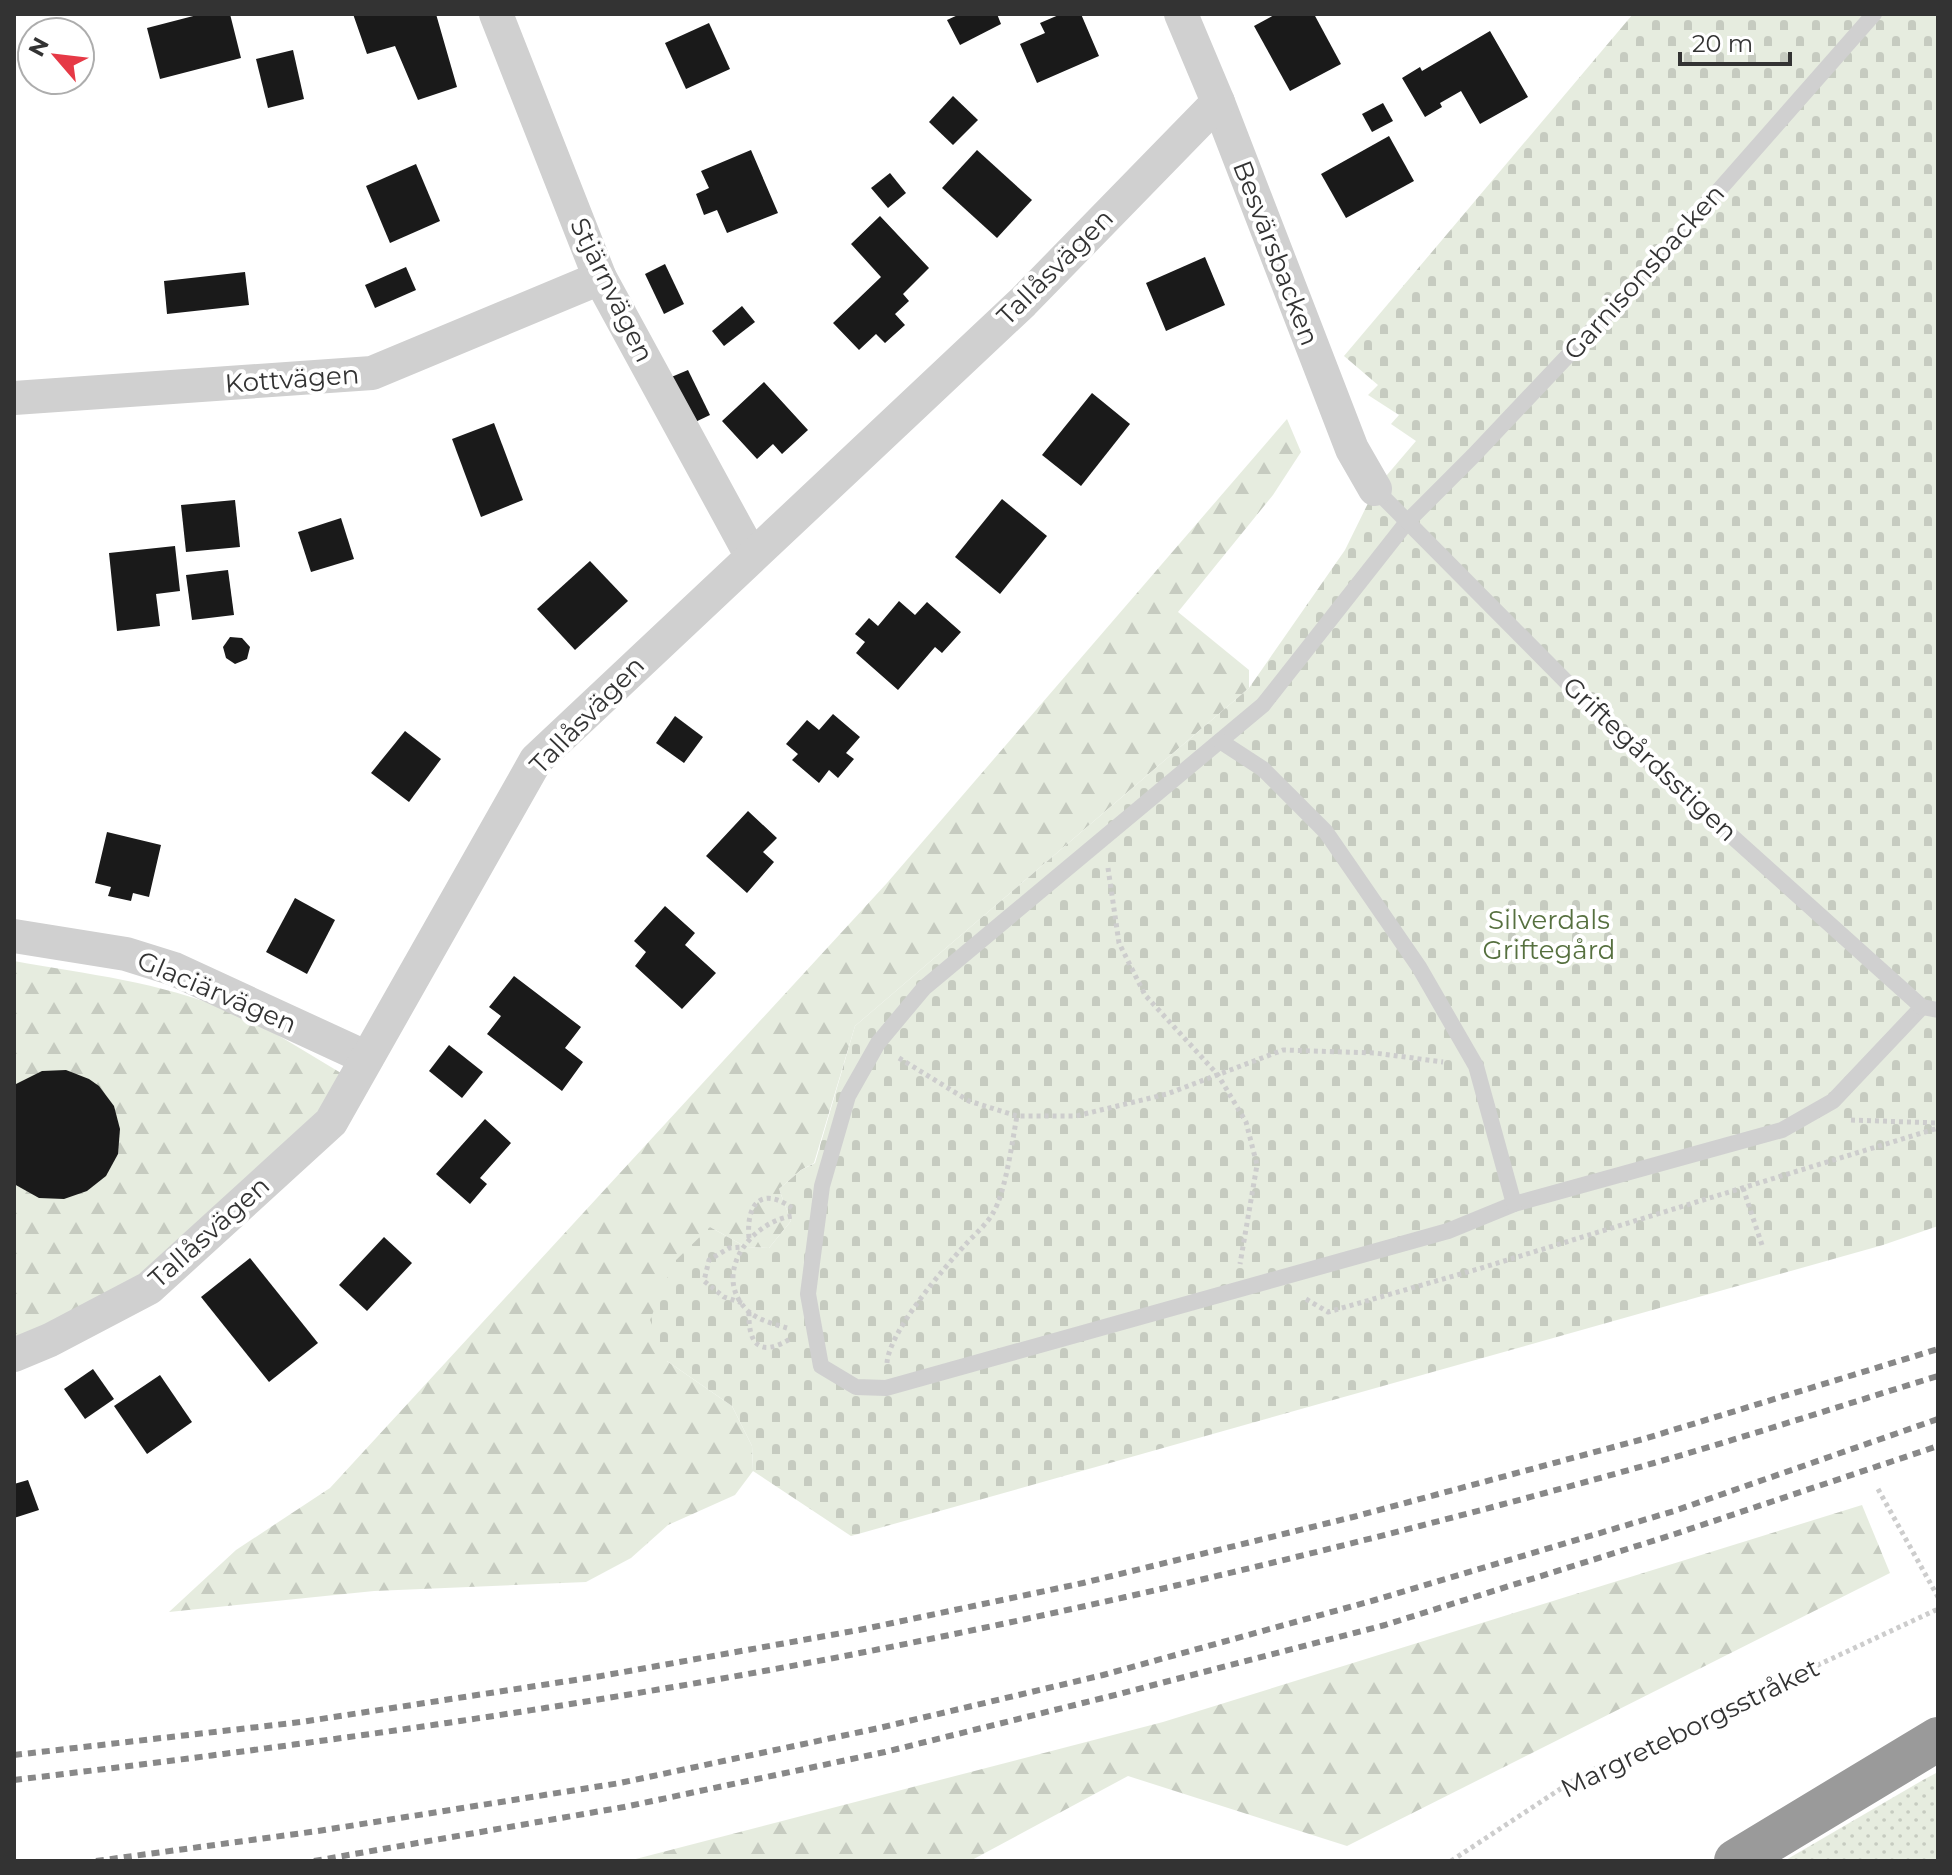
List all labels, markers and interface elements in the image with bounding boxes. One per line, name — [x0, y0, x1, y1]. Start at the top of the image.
north arrow — [16, 16, 96, 96]
scale bar — [1680, 16, 1790, 66]
text: 20 m — [1692, 29, 1753, 58]
text: N — [23, 33, 55, 61]
street label: Besvärsbacken — [1226, 156, 1326, 350]
street label: Garnisonsbacken — [1557, 178, 1731, 366]
street label: Tallåsvägen — [990, 202, 1120, 332]
street label: Stjärnvägen — [563, 213, 661, 367]
street label: Kottvägen — [224, 358, 360, 400]
street label: Tallåsvägen — [523, 649, 651, 781]
street label: Griftegårdsstigen — [1556, 670, 1744, 848]
park label: Silverdals Griftegård — [1483, 904, 1615, 966]
street label: Glaciärvägen — [132, 944, 302, 1040]
street label: Tallåsvägen — [142, 1169, 276, 1295]
street label: Margreteborgsstråket — [1556, 1652, 1824, 1804]

